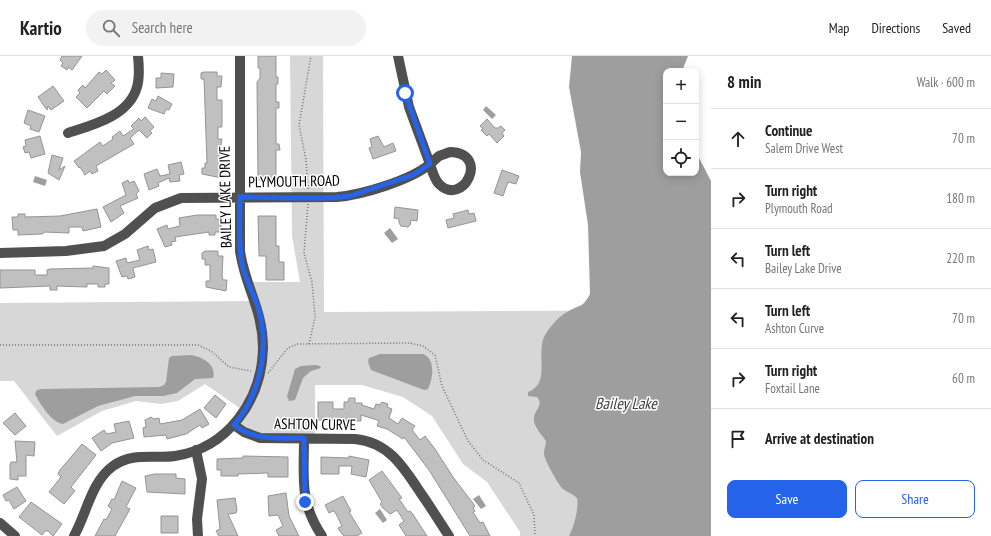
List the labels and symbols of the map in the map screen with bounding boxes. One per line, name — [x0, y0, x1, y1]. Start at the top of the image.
route start — [396, 84, 414, 102]
street label: BAILEY LAKE DRIVE — [215, 146, 235, 248]
street label: PLYMOUTH ROAD — [248, 171, 340, 191]
water label: Bailey Lake — [595, 393, 658, 413]
street label: ASHTON CURVE — [274, 414, 356, 434]
route end — [296, 493, 314, 511]

